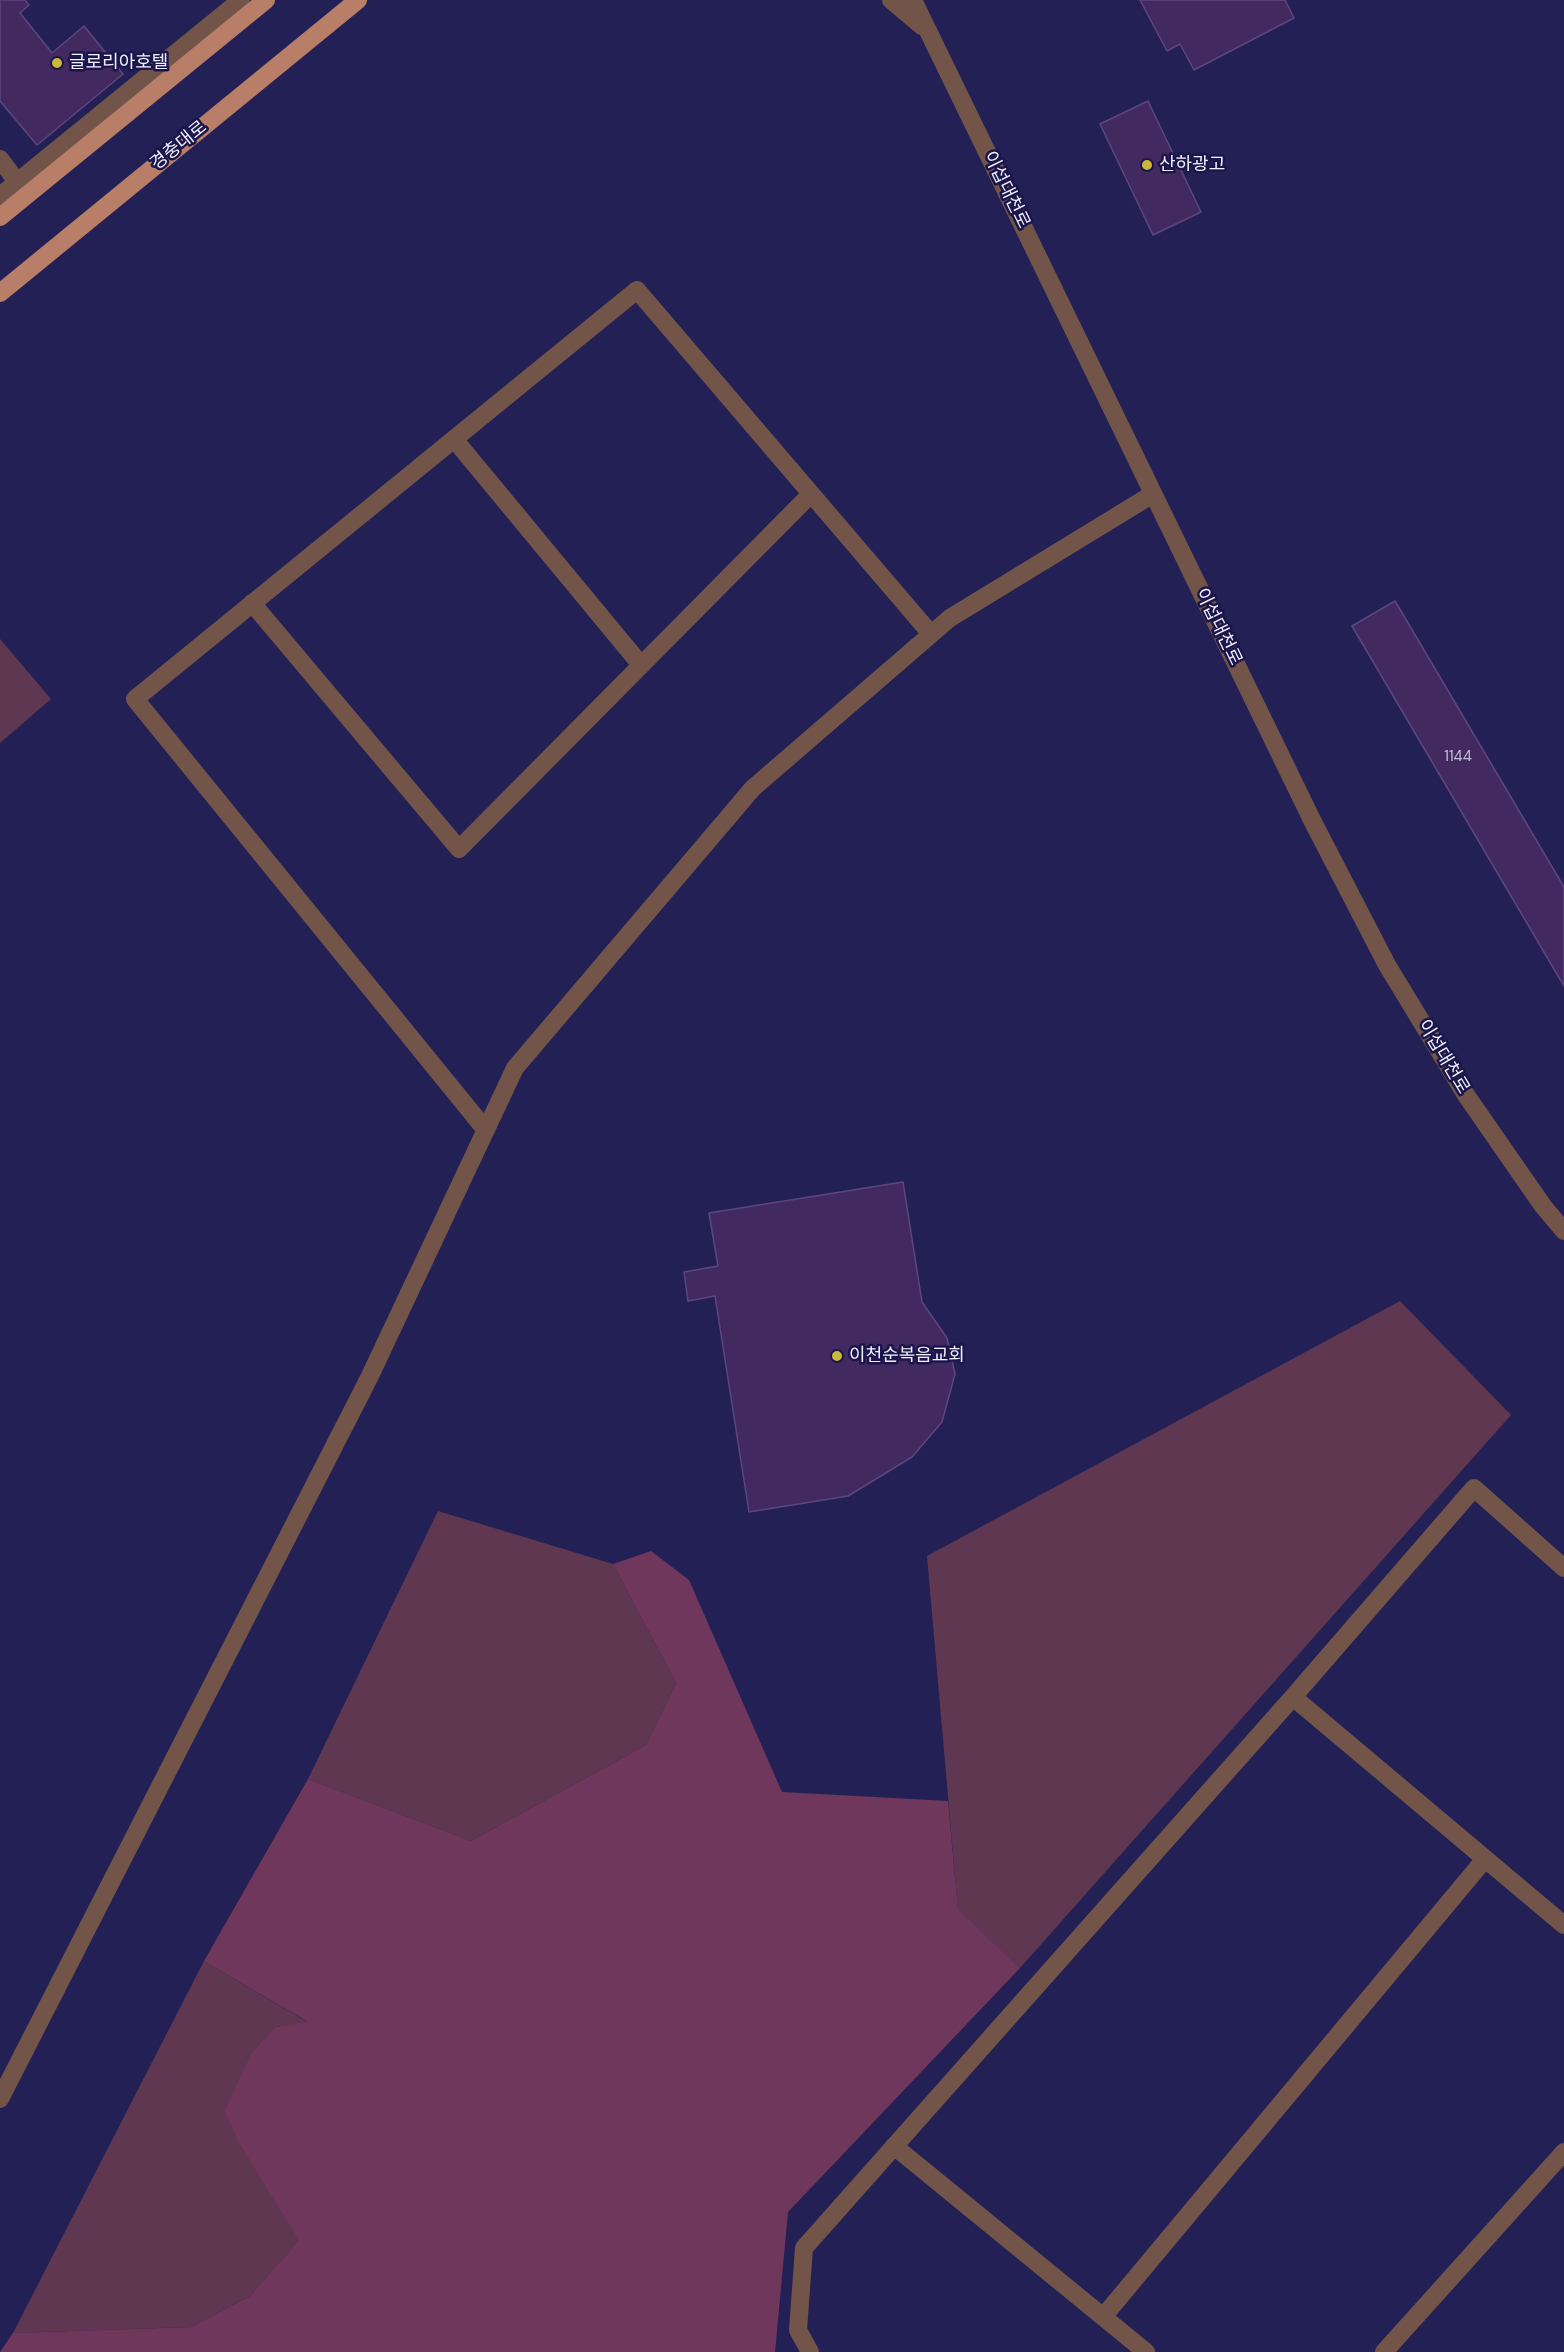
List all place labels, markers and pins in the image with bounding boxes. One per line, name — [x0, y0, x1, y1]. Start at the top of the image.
place label: 글로리아호텔 — [69, 52, 168, 74]
marker: 글로리아호텔 — [50, 56, 64, 70]
place label: 산하광고 — [1159, 154, 1225, 176]
marker: 산하광고 — [1140, 158, 1154, 172]
place label: 이천순복음교회 — [849, 1345, 965, 1367]
marker: 이천순복음교회 — [830, 1349, 844, 1363]

